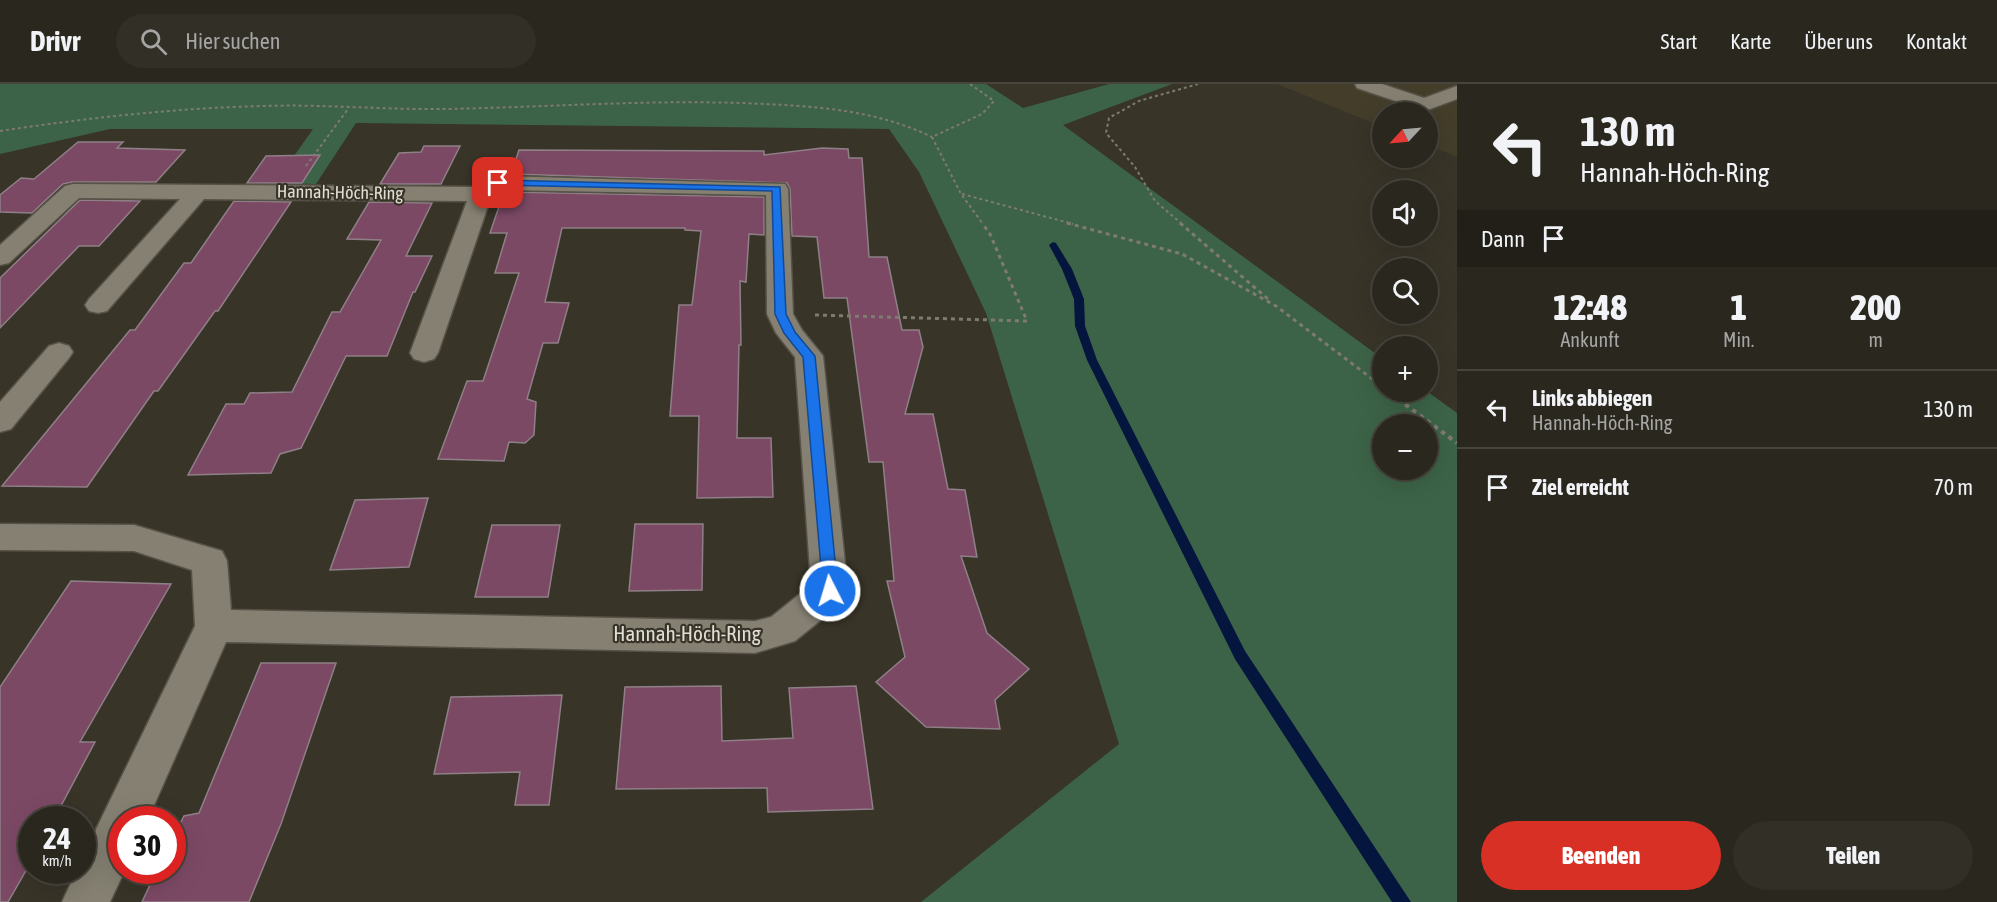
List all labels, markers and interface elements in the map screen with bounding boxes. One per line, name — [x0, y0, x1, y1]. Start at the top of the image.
search box — [116, 14, 536, 68]
text: Drivr — [30, 25, 80, 57]
icon: search — [137, 25, 170, 58]
text: Hier suchen — [185, 28, 280, 54]
text: Start — [1661, 29, 1697, 53]
text: Karte — [1730, 29, 1771, 53]
text: Über uns — [1804, 29, 1873, 53]
text: Kontakt — [1906, 29, 1967, 53]
north arrow — [1372, 102, 1438, 168]
map controls — [1372, 102, 1438, 480]
text: 130 m — [1580, 107, 1675, 155]
icon: left — [1481, 108, 1559, 186]
pin — [472, 157, 523, 208]
text: Hannah-Höch-Ring — [1580, 157, 1769, 188]
icon: arrive — [481, 166, 514, 199]
street label: Hannah-Höch-Ring — [277, 180, 404, 204]
button: sound — [1372, 180, 1438, 246]
icon: arrive — [1537, 222, 1570, 255]
text: Dann — [1481, 226, 1525, 252]
button: search — [1372, 258, 1438, 324]
text: 12:48 — [1553, 286, 1627, 328]
text: 1 — [1730, 286, 1747, 328]
text: 200 — [1850, 286, 1901, 328]
text: Ankunft — [1561, 328, 1619, 351]
text: Min. — [1723, 328, 1754, 351]
text: m — [1868, 328, 1883, 351]
button: + — [1372, 336, 1438, 402]
text: Links abbiegen — [1532, 385, 1653, 411]
icon: left — [1481, 393, 1514, 426]
text: 130 m — [1923, 396, 1973, 422]
text: Hannah-Höch-Ring — [1532, 411, 1672, 434]
button: − — [1372, 414, 1438, 480]
icon: arrive — [1481, 471, 1514, 504]
text: Ziel erreicht — [1532, 474, 1629, 500]
text: 70 m — [1933, 474, 1973, 500]
position arrow — [798, 559, 862, 623]
street label: Hannah-Höch-Ring — [613, 621, 761, 645]
speed limit sign: 30 — [108, 806, 186, 884]
text: 24 — [43, 821, 71, 855]
button: Beenden — [1481, 821, 1721, 890]
button: Teilen — [1733, 821, 1973, 890]
text: km/h — [42, 852, 72, 869]

